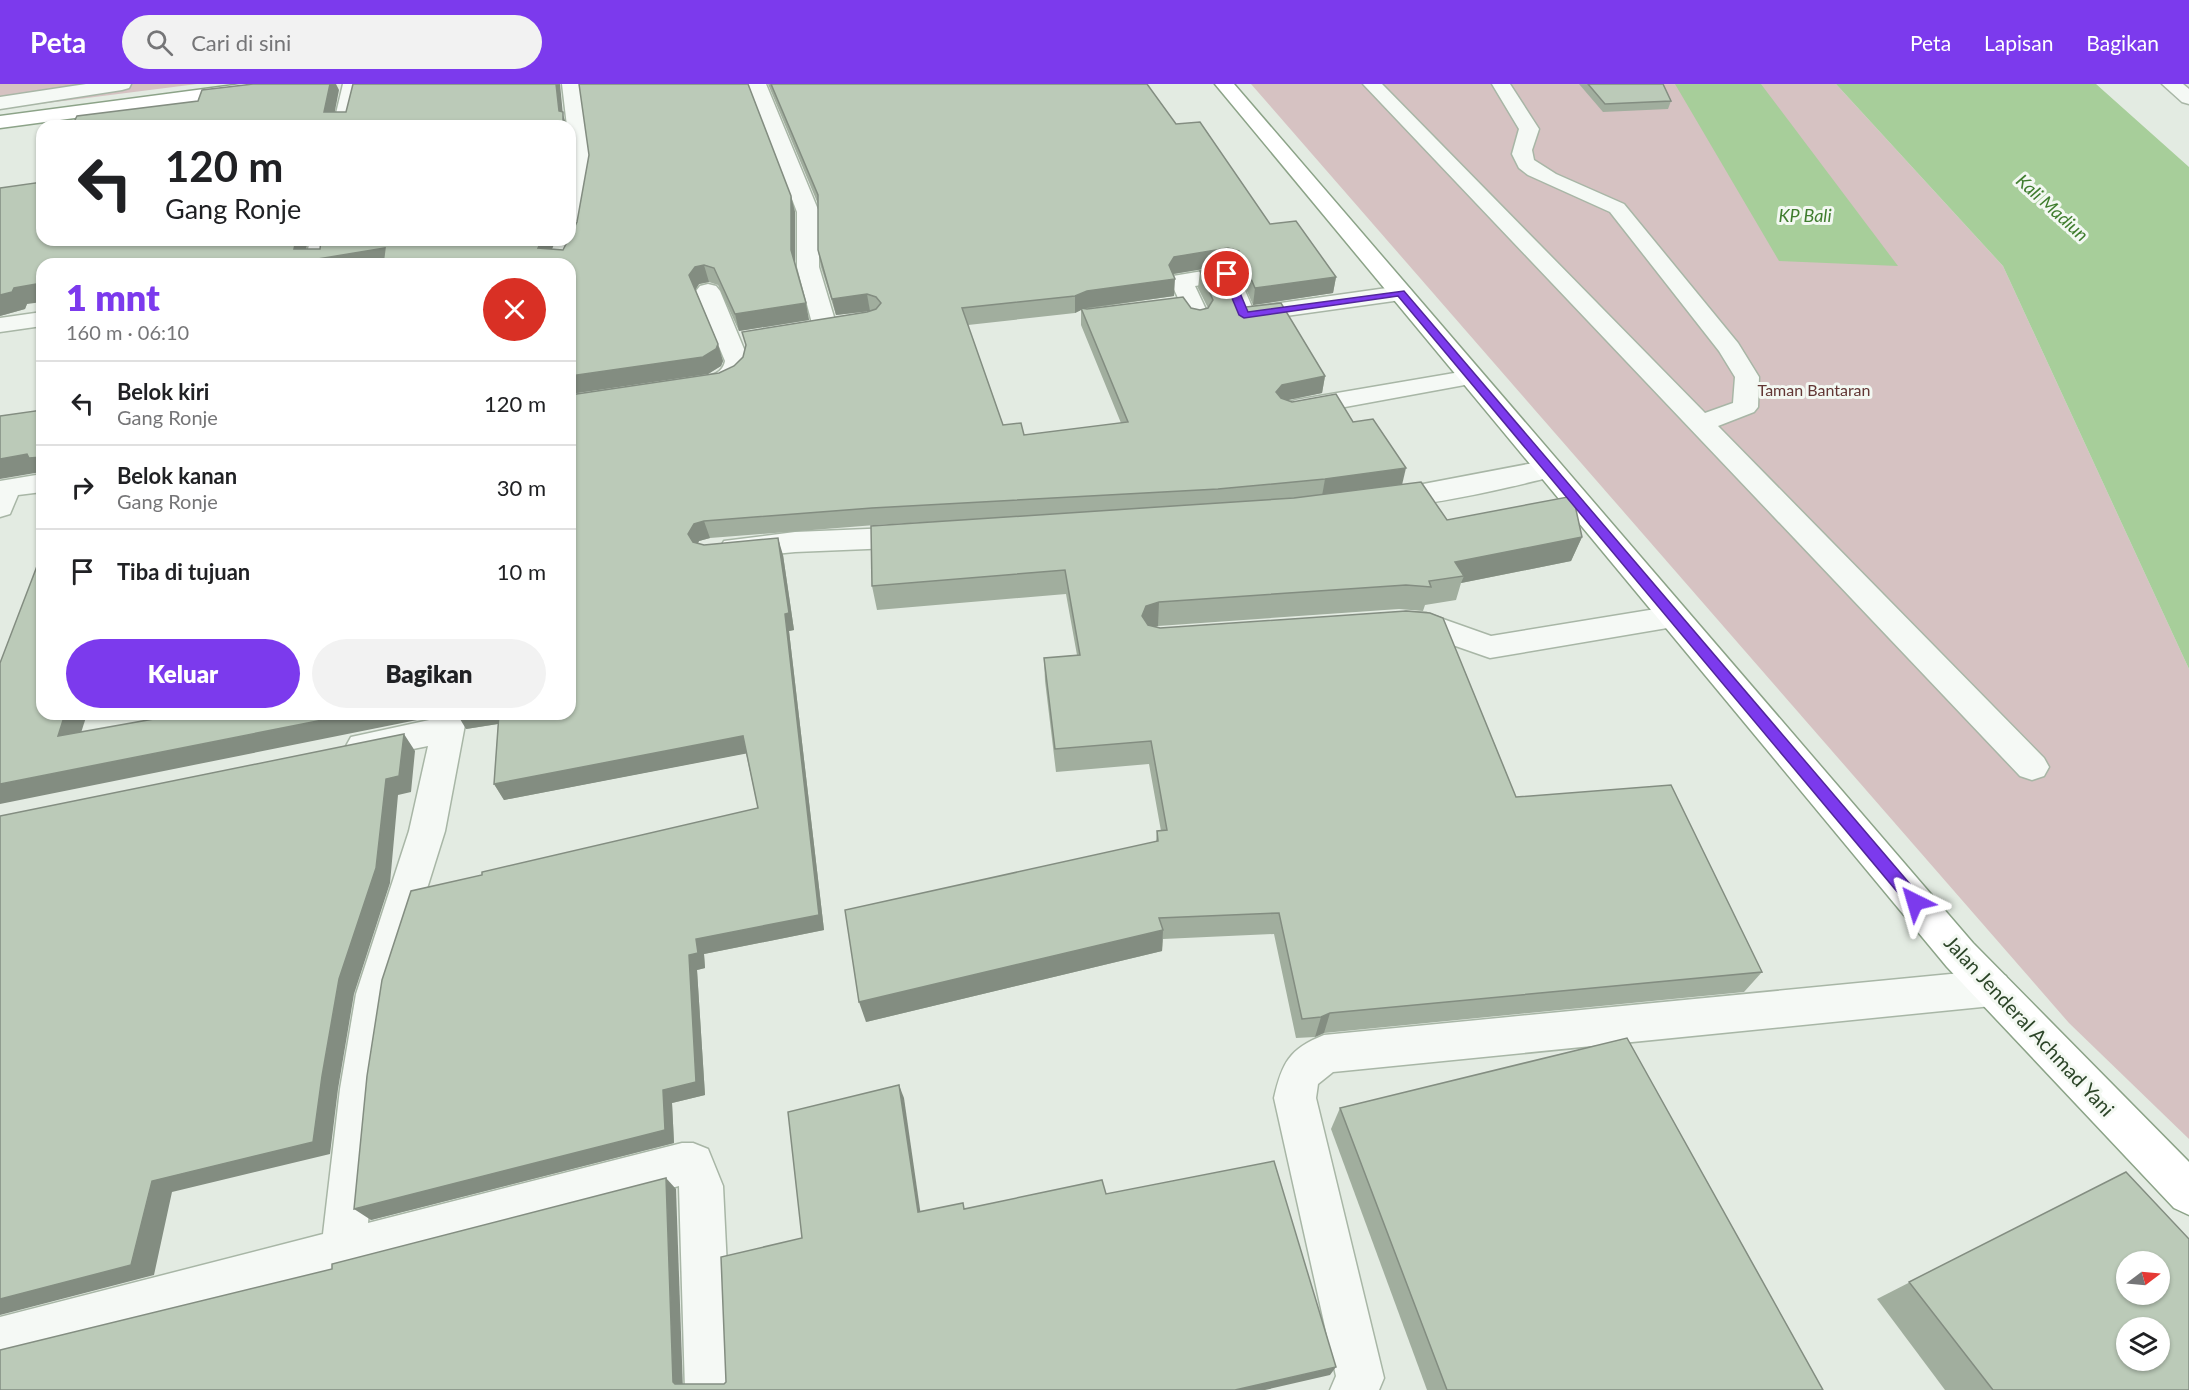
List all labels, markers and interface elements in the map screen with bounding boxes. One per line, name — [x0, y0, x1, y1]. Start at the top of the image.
search box — [122, 15, 542, 69]
text: Peta — [30, 25, 86, 59]
icon: search — [143, 26, 176, 59]
text: Cari di sini — [191, 29, 291, 56]
text: Peta — [1910, 30, 1951, 55]
text: Lapisan — [1984, 30, 2053, 55]
text: Bagikan — [2086, 30, 2159, 55]
text: 120 m — [165, 141, 283, 191]
icon: left — [66, 144, 144, 222]
water label: Kali Madiun — [2012, 169, 2093, 245]
text: Gang Ronje — [165, 192, 301, 225]
water label: KP Bali — [1778, 204, 1832, 226]
pin — [1201, 248, 1252, 299]
icon: arrive — [1210, 257, 1243, 290]
text: 1 mnt — [66, 275, 160, 319]
button: close — [483, 278, 546, 341]
text: 160 m · 06:10 — [66, 320, 189, 344]
text: Belok kiri — [117, 378, 209, 405]
park label: Taman Bantaran — [1758, 380, 1870, 399]
icon: left — [66, 387, 99, 420]
text: 120 m — [484, 390, 546, 417]
text: Gang Ronje — [117, 405, 218, 429]
text: Belok kanan — [117, 462, 237, 489]
icon: right — [66, 471, 99, 504]
text: 30 m — [497, 474, 546, 501]
text: Gang Ronje — [117, 489, 218, 513]
icon: arrive — [66, 555, 99, 588]
text: Tiba di tujuan — [117, 558, 250, 585]
text: 10 m — [497, 558, 546, 585]
button: Keluar — [66, 639, 300, 708]
button: Bagikan — [312, 639, 546, 708]
position arrow — [1883, 870, 1947, 934]
street label: Jalan Jenderal Achmad Yani — [1940, 930, 2120, 1121]
north arrow — [2116, 1251, 2170, 1305]
map controls — [2116, 1251, 2170, 1371]
button: layers — [2116, 1317, 2170, 1371]

